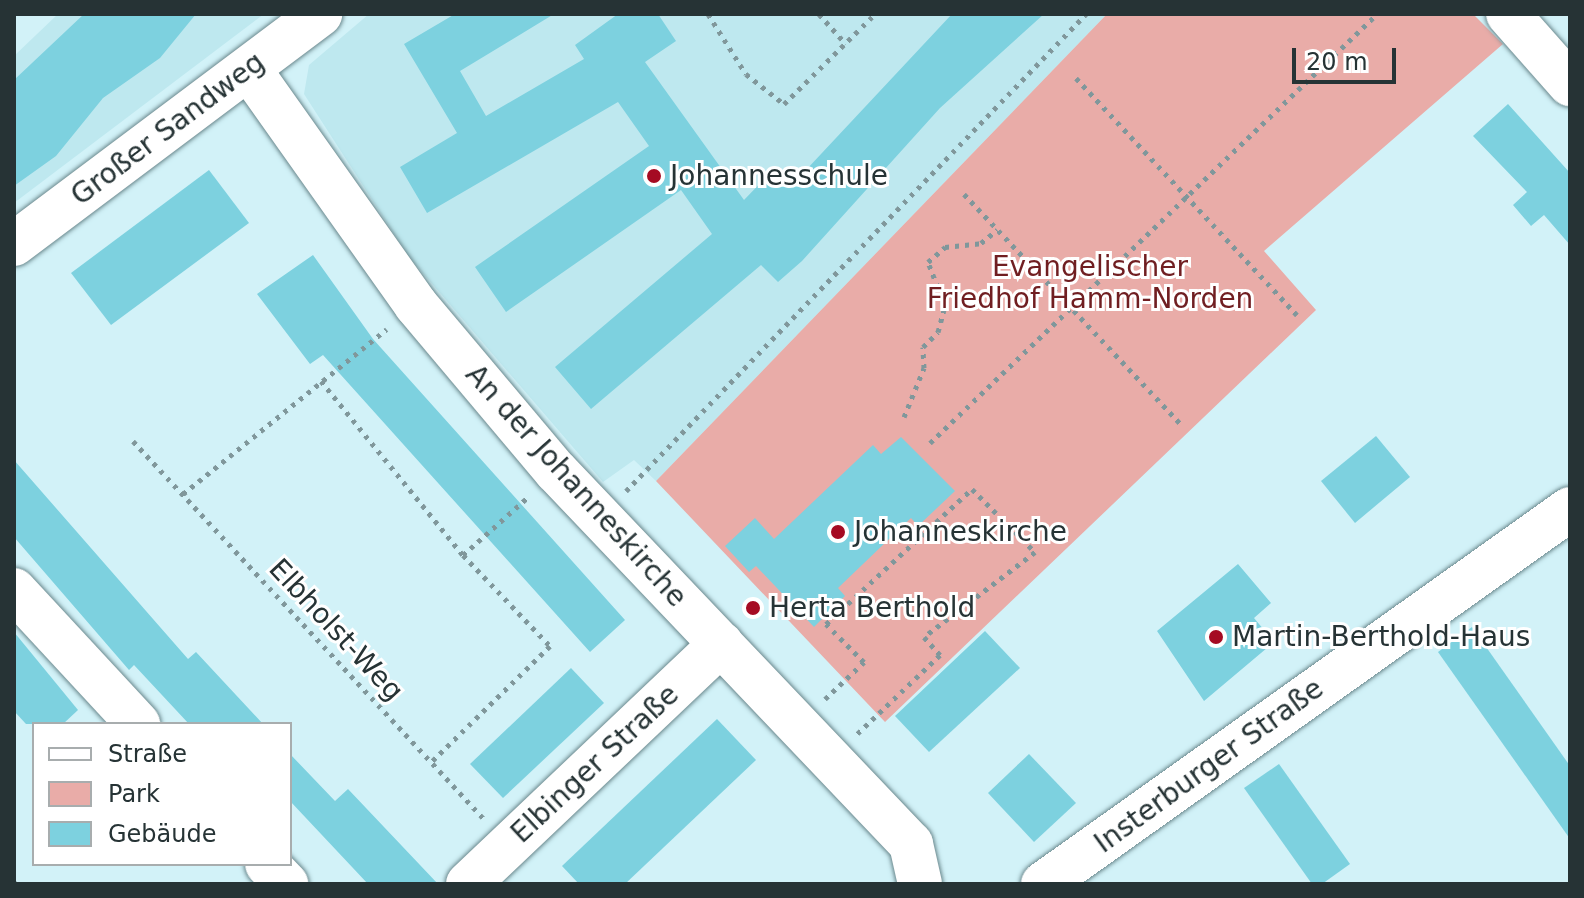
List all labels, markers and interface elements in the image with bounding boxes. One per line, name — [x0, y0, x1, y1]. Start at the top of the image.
scale bar — [1296, 32, 1400, 82]
street label: Großer Sandweg — [65, 45, 271, 213]
text: 20 m — [1306, 48, 1368, 76]
place label: Johannesschule — [670, 159, 888, 193]
marker: Johannesschule — [645, 167, 663, 185]
park label: Evangelischer Friedhof Hamm-Norden — [927, 250, 1253, 316]
street label: An der Johanneskirche — [458, 358, 694, 614]
place label: Johanneskirche — [854, 515, 1067, 549]
marker: Johanneskirche — [829, 523, 847, 541]
street label: Elbholst-Weg — [262, 552, 410, 708]
place label: Herta Berthold — [769, 591, 975, 625]
marker: Herta Berthold — [744, 599, 762, 617]
place label: Martin-Berthold-Haus — [1232, 620, 1530, 654]
marker: Martin-Berthold-Haus — [1207, 628, 1225, 646]
street label: Insterburger Straße — [1088, 672, 1330, 860]
street label: Elbinger Straße — [504, 678, 686, 850]
legend — [32, 722, 292, 866]
text: Straße — [108, 740, 187, 768]
text: Park — [108, 780, 160, 808]
text: Gebäude — [108, 820, 217, 848]

